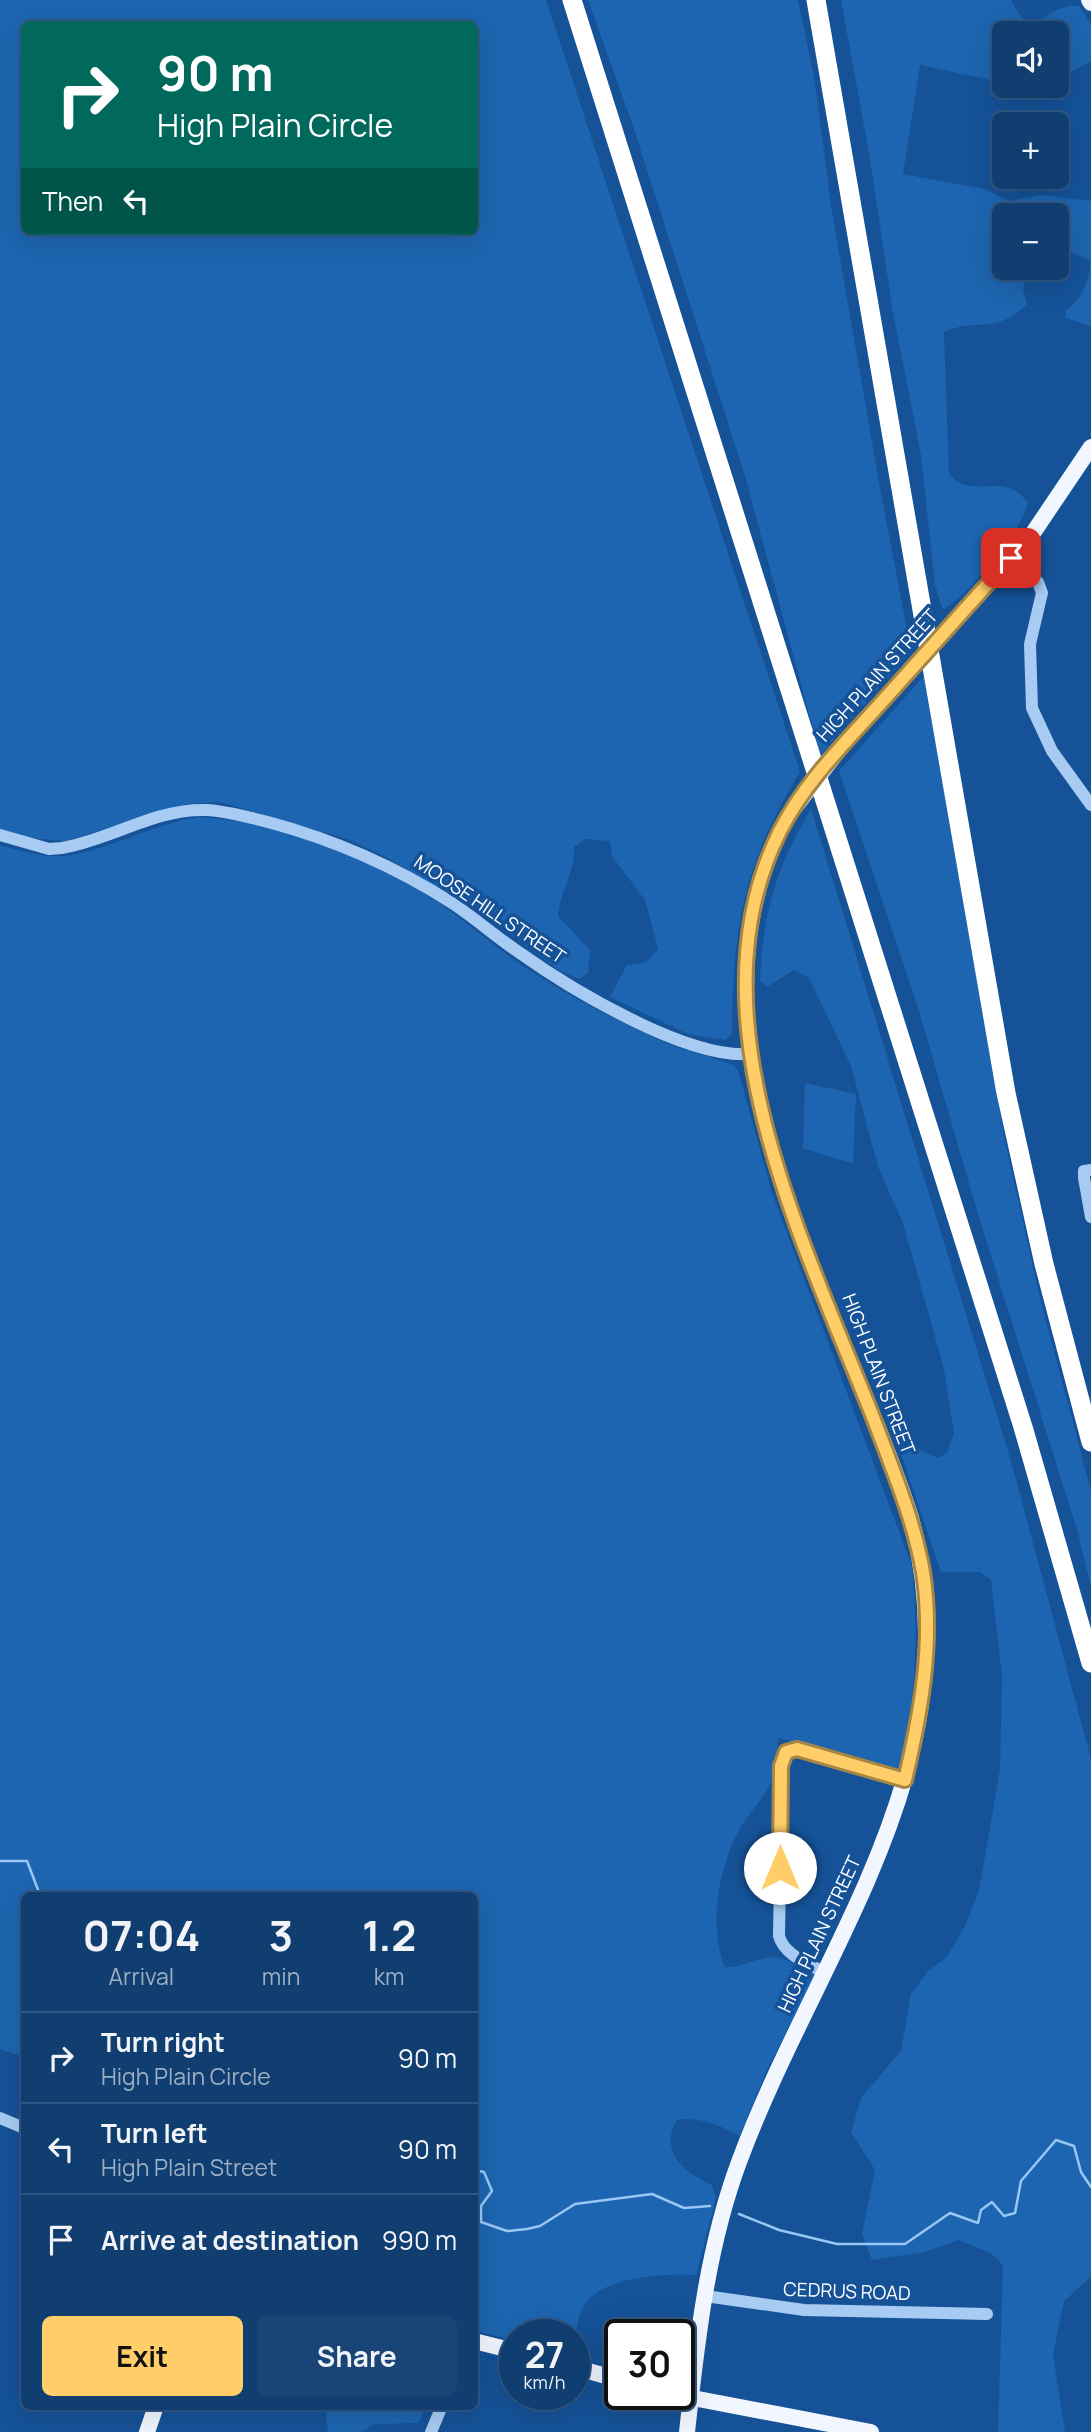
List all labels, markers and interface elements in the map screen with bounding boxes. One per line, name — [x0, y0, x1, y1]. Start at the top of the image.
map controls — [992, 21, 1069, 280]
button: sound — [992, 21, 1069, 98]
text: 90 m — [157, 39, 274, 106]
icon: right — [42, 49, 133, 140]
text: High Plain Circle — [157, 103, 393, 147]
button: + — [992, 112, 1069, 189]
icon: left — [117, 182, 155, 220]
text: Then — [42, 183, 103, 219]
button: − — [992, 203, 1069, 280]
pin — [981, 528, 1041, 588]
icon: arrive — [992, 539, 1030, 577]
street label: HIGH PLAIN STREET — [810, 603, 944, 747]
street label: MOOSE HILL STREET — [409, 849, 571, 970]
street label: HIGH PLAIN STREET — [836, 1290, 922, 1459]
position arrow — [743, 1831, 817, 1905]
street label: HIGH PLAIN STREET — [771, 1851, 867, 2017]
text: 07:04 — [83, 1906, 200, 1964]
text: 3 — [269, 1906, 293, 1964]
text: 1.2 — [362, 1906, 416, 1964]
text: Arrival — [109, 1960, 174, 1992]
text: min — [262, 1960, 300, 1992]
text: km — [374, 1960, 405, 1992]
text: Turn right — [101, 2024, 225, 2060]
icon: right — [42, 2039, 80, 2077]
text: 90 m — [398, 2040, 457, 2076]
text: High Plain Circle — [101, 2060, 271, 2092]
text: Turn left — [101, 2115, 208, 2151]
icon: left — [42, 2130, 80, 2168]
text: 90 m — [398, 2131, 457, 2167]
text: High Plain Street — [101, 2151, 277, 2183]
icon: arrive — [42, 2221, 80, 2259]
text: Arrive at destination — [101, 2222, 359, 2258]
text: 990 m — [382, 2222, 457, 2258]
street label: CEDRUS ROAD — [783, 2276, 911, 2306]
button: Exit — [42, 2316, 243, 2396]
button: Share — [257, 2316, 457, 2396]
speed limit sign: 30 — [604, 2319, 695, 2410]
text: 27 — [525, 2331, 564, 2379]
text: km/h — [524, 2370, 565, 2394]

